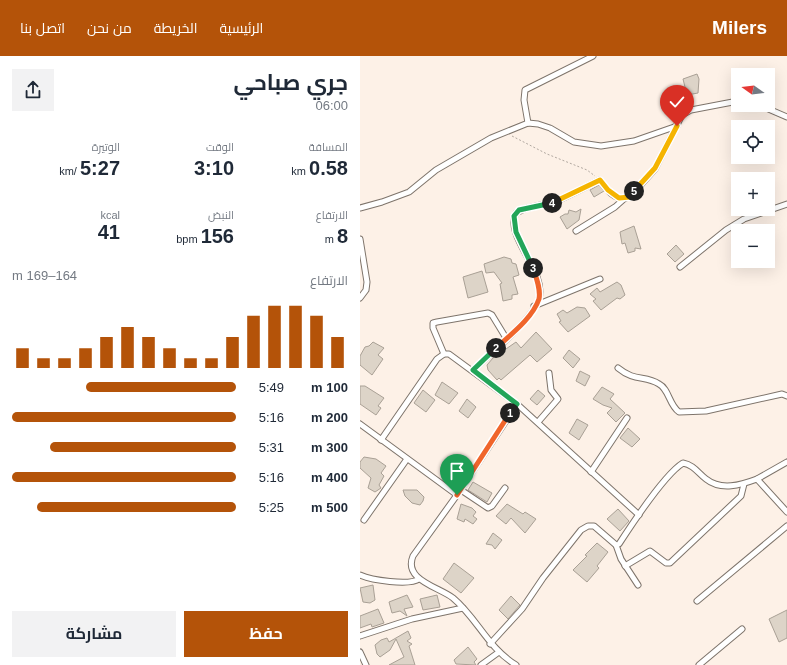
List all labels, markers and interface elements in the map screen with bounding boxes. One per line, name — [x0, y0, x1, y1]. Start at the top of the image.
text: Milers — [712, 17, 767, 38]
text: اتصل بنا — [20, 20, 65, 36]
text: من نحن — [87, 20, 132, 36]
text: الخريطة — [154, 20, 197, 36]
text: الرئيسية — [219, 20, 263, 36]
north arrow — [731, 68, 775, 112]
map controls — [731, 68, 775, 268]
button: share — [12, 69, 54, 111]
text: جري صباحي — [233, 70, 348, 95]
pin — [660, 85, 694, 126]
icon: check — [666, 91, 688, 113]
text: 06:00 — [315, 98, 348, 113]
button: locate — [731, 120, 775, 164]
text: الوتيرة — [92, 141, 120, 153]
text: الوقت — [206, 141, 234, 153]
text: المسافة — [309, 141, 348, 153]
text: 5:27 — [80, 157, 120, 179]
text: 3:10 — [194, 157, 234, 179]
text: 0.58 — [309, 157, 348, 179]
text: /km — [59, 165, 80, 177]
text: km — [291, 165, 309, 177]
button: + — [731, 172, 775, 216]
pin: 5 — [624, 181, 644, 201]
text: 5 — [631, 185, 637, 197]
pin: 4 — [542, 193, 562, 213]
text: 4 — [549, 197, 555, 209]
text: kcal — [100, 209, 120, 221]
text: النبض — [208, 209, 234, 221]
text: الارتفاع — [316, 209, 348, 221]
text: 41 — [98, 221, 120, 243]
button: − — [731, 224, 775, 268]
text: 156 — [201, 225, 234, 247]
text: 8 — [337, 225, 348, 247]
text: bpm — [176, 233, 201, 245]
text: m — [325, 233, 337, 245]
pin: 3 — [523, 258, 543, 278]
text: 3 — [530, 262, 536, 274]
text: 164–169 m — [12, 268, 77, 283]
text: الارتفاع — [310, 273, 348, 288]
pin: 2 — [486, 338, 506, 358]
text: 2 — [493, 342, 499, 354]
text: 5:49 — [259, 380, 284, 395]
text: 100 m — [311, 380, 348, 395]
pin: 1 — [500, 403, 520, 423]
text: 1 — [507, 407, 513, 419]
text: 5:16 — [259, 410, 284, 425]
text: 200 m — [311, 410, 348, 425]
text: 5:31 — [259, 440, 284, 455]
text: 300 m — [311, 440, 348, 455]
pin — [440, 454, 474, 495]
icon: arrive — [446, 460, 468, 482]
text: 5:16 — [259, 470, 284, 485]
text: 400 m — [311, 470, 348, 485]
text: 5:25 — [259, 500, 284, 515]
text: 500 m — [311, 500, 348, 515]
button: مشاركة — [12, 611, 176, 657]
button: حفظ — [184, 611, 348, 657]

